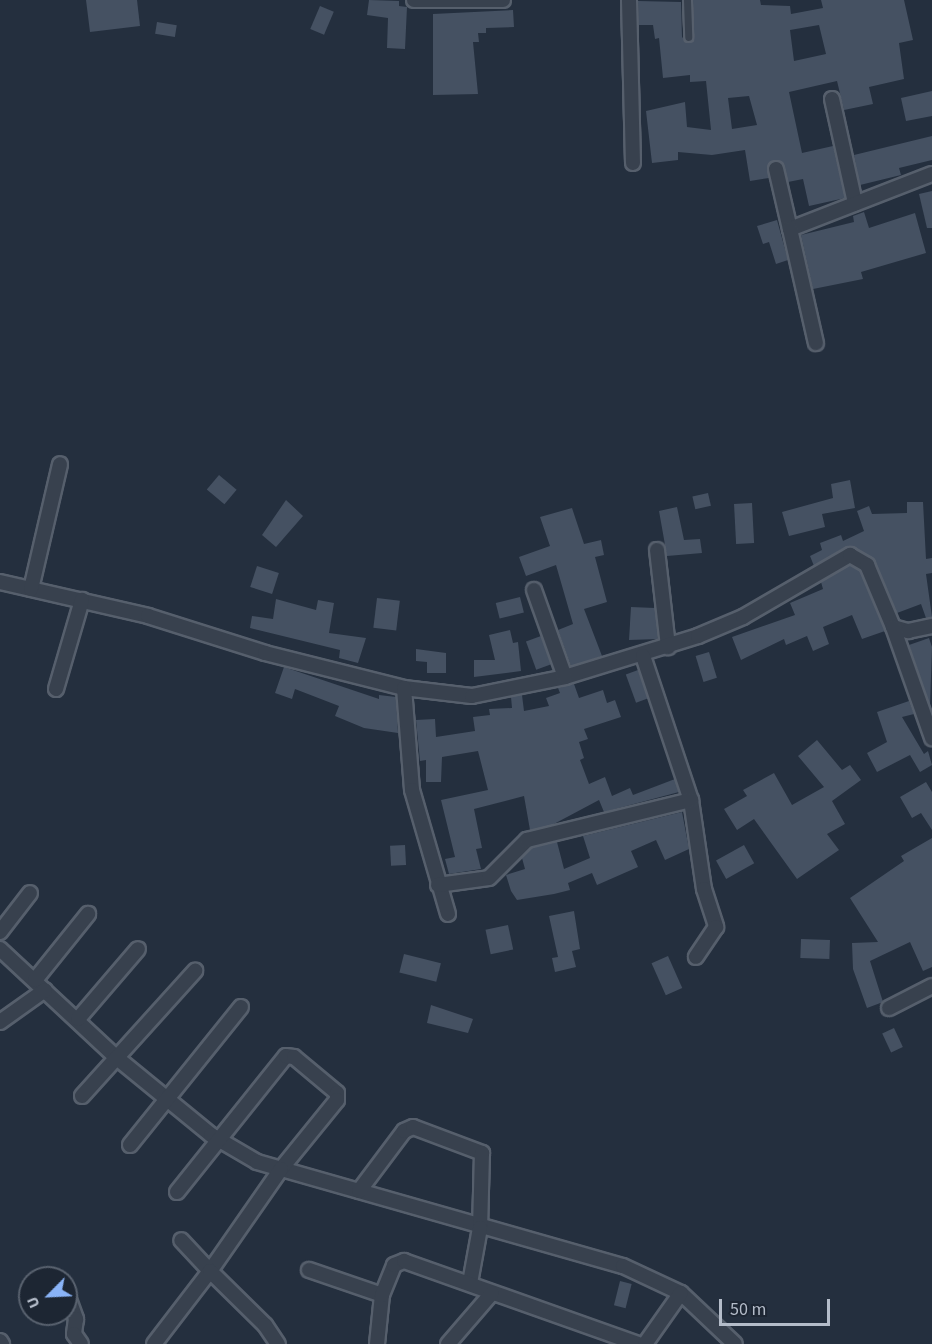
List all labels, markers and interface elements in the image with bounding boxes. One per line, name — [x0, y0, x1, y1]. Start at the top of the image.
north arrow — [18, 1266, 78, 1326]
scale bar — [722, 1287, 833, 1325]
text: U — [21, 1293, 46, 1312]
text: 50 m — [730, 1297, 766, 1322]

